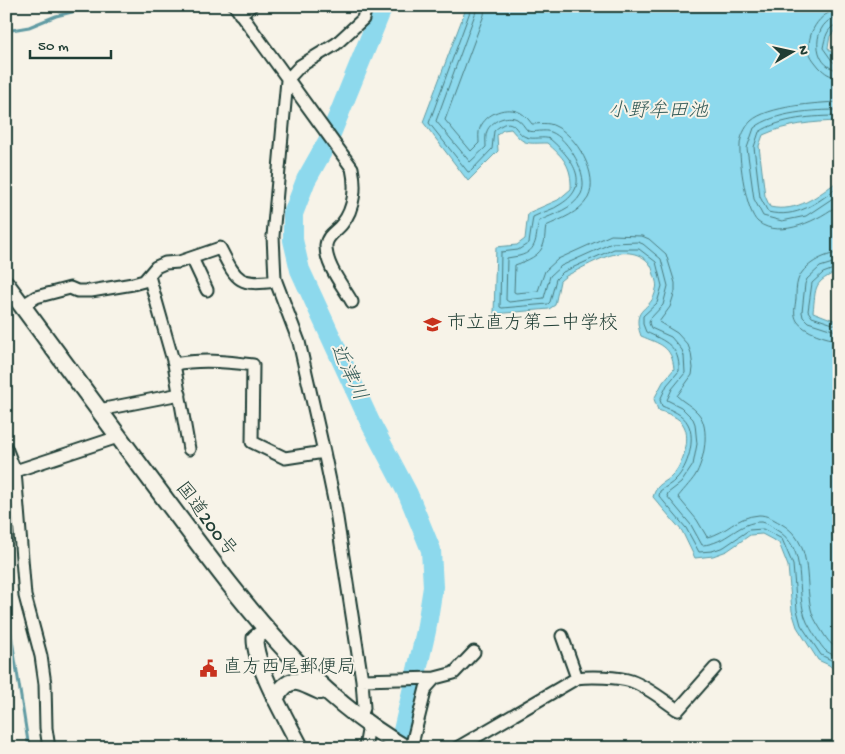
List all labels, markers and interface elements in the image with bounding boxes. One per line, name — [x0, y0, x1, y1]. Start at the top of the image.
scale bar — [30, 28, 111, 60]
north arrow — [768, 28, 818, 78]
text: 50 m — [38, 38, 69, 56]
text: N — [793, 45, 811, 56]
water label: 小野牟田池 — [608, 99, 709, 124]
place label: 市立直方第二中学校 — [447, 312, 618, 336]
school or university icon: 市立直方第二中学校 — [423, 314, 443, 334]
water label: 近津川 — [324, 340, 372, 405]
street label: 国道200号 — [169, 477, 241, 562]
place label: 直方西尾郵便局 — [223, 656, 356, 680]
public building icon: 直方西尾郵便局 — [199, 658, 219, 678]

